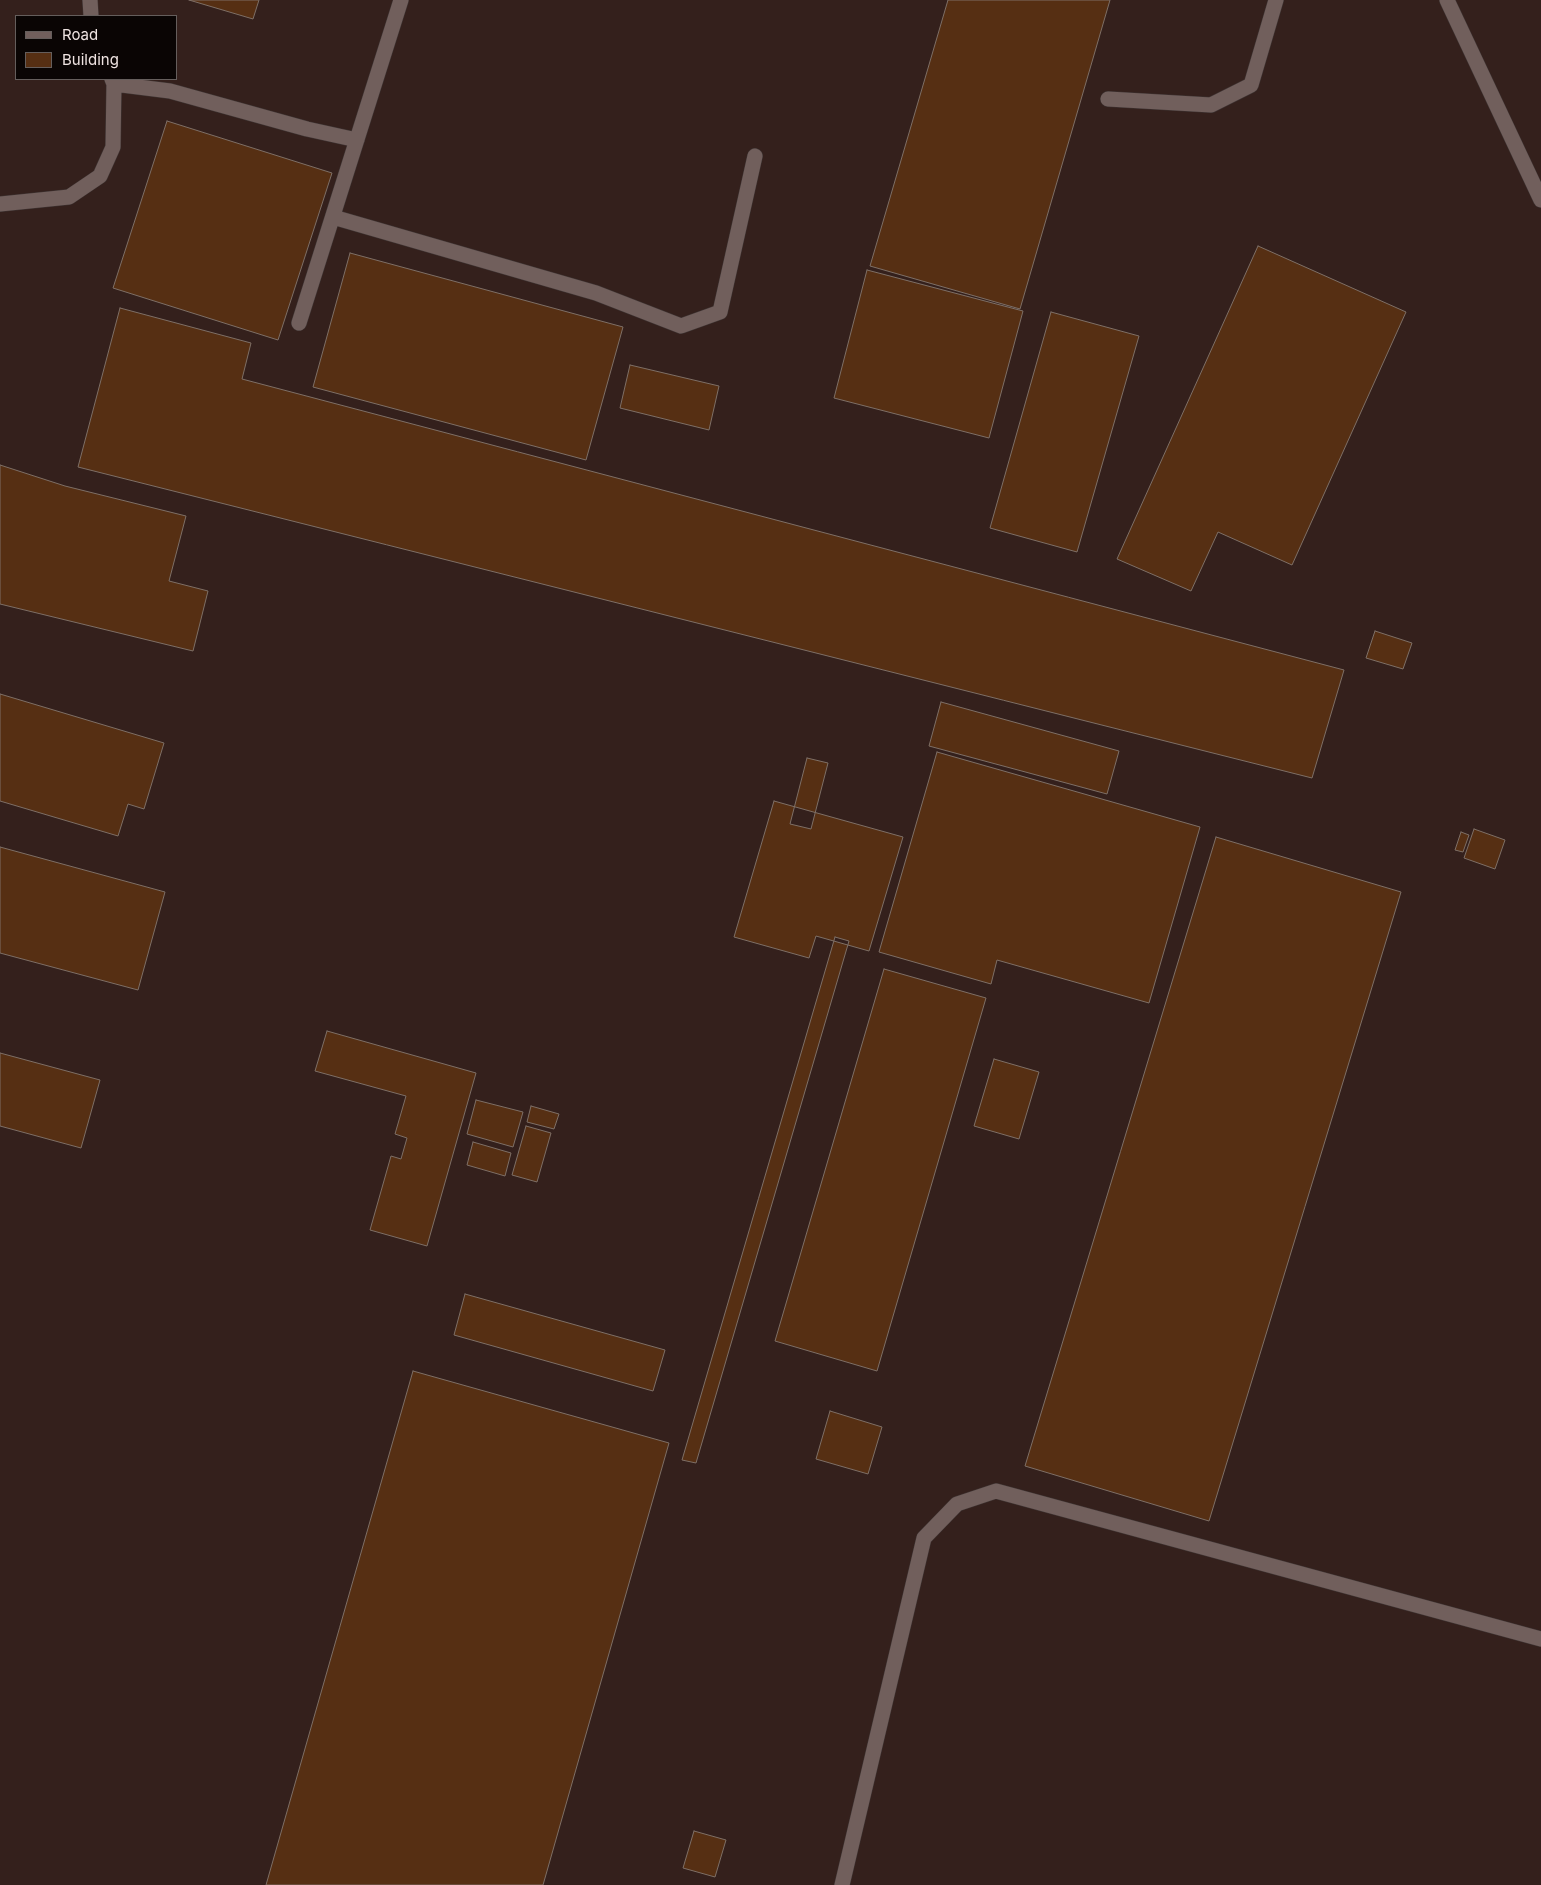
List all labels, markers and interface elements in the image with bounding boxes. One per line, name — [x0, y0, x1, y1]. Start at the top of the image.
legend — [15, 15, 178, 80]
text: Road — [62, 25, 98, 44]
text: Building — [62, 50, 119, 69]

